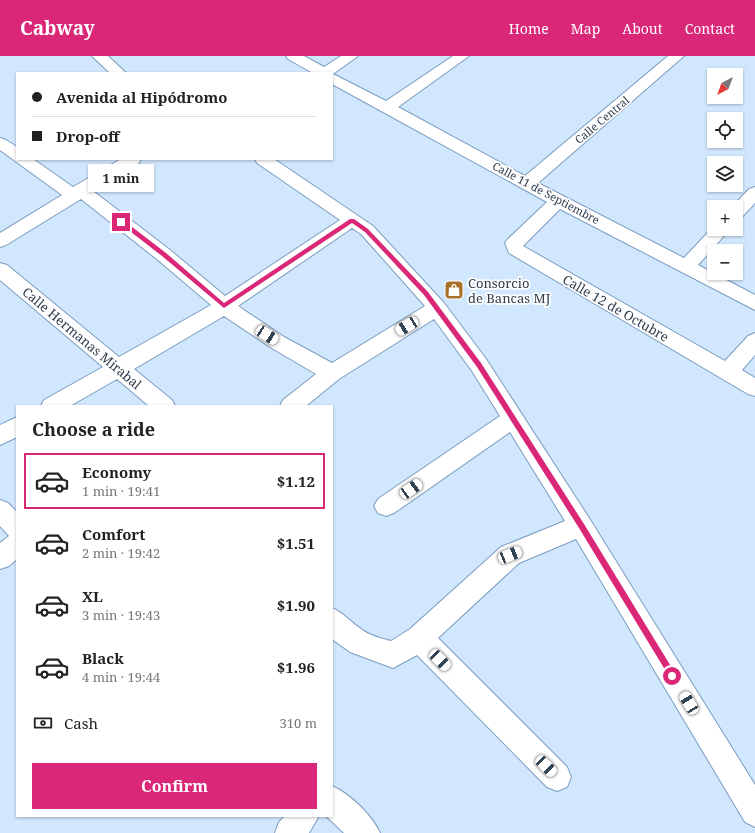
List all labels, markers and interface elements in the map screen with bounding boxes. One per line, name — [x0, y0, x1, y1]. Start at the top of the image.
text: Cabway — [20, 15, 95, 41]
text: Home — [509, 19, 549, 38]
text: Map — [571, 19, 600, 38]
text: About — [622, 19, 663, 38]
text: Contact — [685, 19, 735, 38]
north arrow — [707, 68, 743, 104]
map controls — [707, 68, 743, 280]
text: Avenida al Hipódromo — [56, 87, 227, 107]
street label: Calle Central — [571, 92, 632, 147]
button: locate — [707, 112, 743, 148]
text: Drop-off — [56, 126, 120, 146]
button: layers — [707, 156, 743, 192]
street label: Calle 11 de Septiembre — [490, 158, 603, 227]
callout: 1 min — [88, 164, 154, 192]
text: 1 min — [103, 169, 139, 187]
button: + — [707, 200, 743, 236]
route end — [112, 213, 130, 231]
button: − — [707, 244, 743, 280]
street label: Calle 12 de Octubre — [560, 270, 672, 346]
place label: Consorcio de Bancas MJ — [468, 274, 551, 307]
shop icon: Consorcio de Bancas MJ — [443, 279, 465, 301]
street label: Calle Hermanas Mirabal — [19, 283, 145, 393]
car — [394, 315, 420, 337]
car — [254, 323, 280, 347]
text: Choose a ride — [32, 417, 155, 441]
text: Economy — [82, 462, 151, 482]
icon: car — [34, 463, 70, 499]
text: $1.12 — [277, 471, 315, 491]
car — [398, 477, 424, 501]
text: 1 min · 19:41 — [82, 482, 160, 500]
text: Comfort — [82, 524, 145, 544]
icon: car — [34, 525, 70, 561]
text: $1.51 — [277, 533, 315, 553]
text: 2 min · 19:42 — [82, 544, 160, 562]
car — [497, 545, 523, 565]
text: XL — [82, 586, 103, 606]
icon: car — [34, 587, 70, 623]
text: $1.90 — [277, 595, 315, 615]
text: 3 min · 19:43 — [82, 606, 160, 624]
car — [427, 647, 453, 673]
text: Black — [82, 648, 124, 668]
icon: car — [34, 649, 70, 685]
text: $1.96 — [277, 657, 315, 677]
route start — [663, 667, 681, 685]
text: 4 min · 19:44 — [82, 668, 160, 686]
car — [678, 690, 700, 716]
icon: cash — [32, 712, 54, 734]
text: Cash — [64, 713, 98, 733]
text: 310 m — [280, 714, 317, 732]
car — [533, 753, 559, 779]
button: Confirm — [32, 763, 317, 809]

